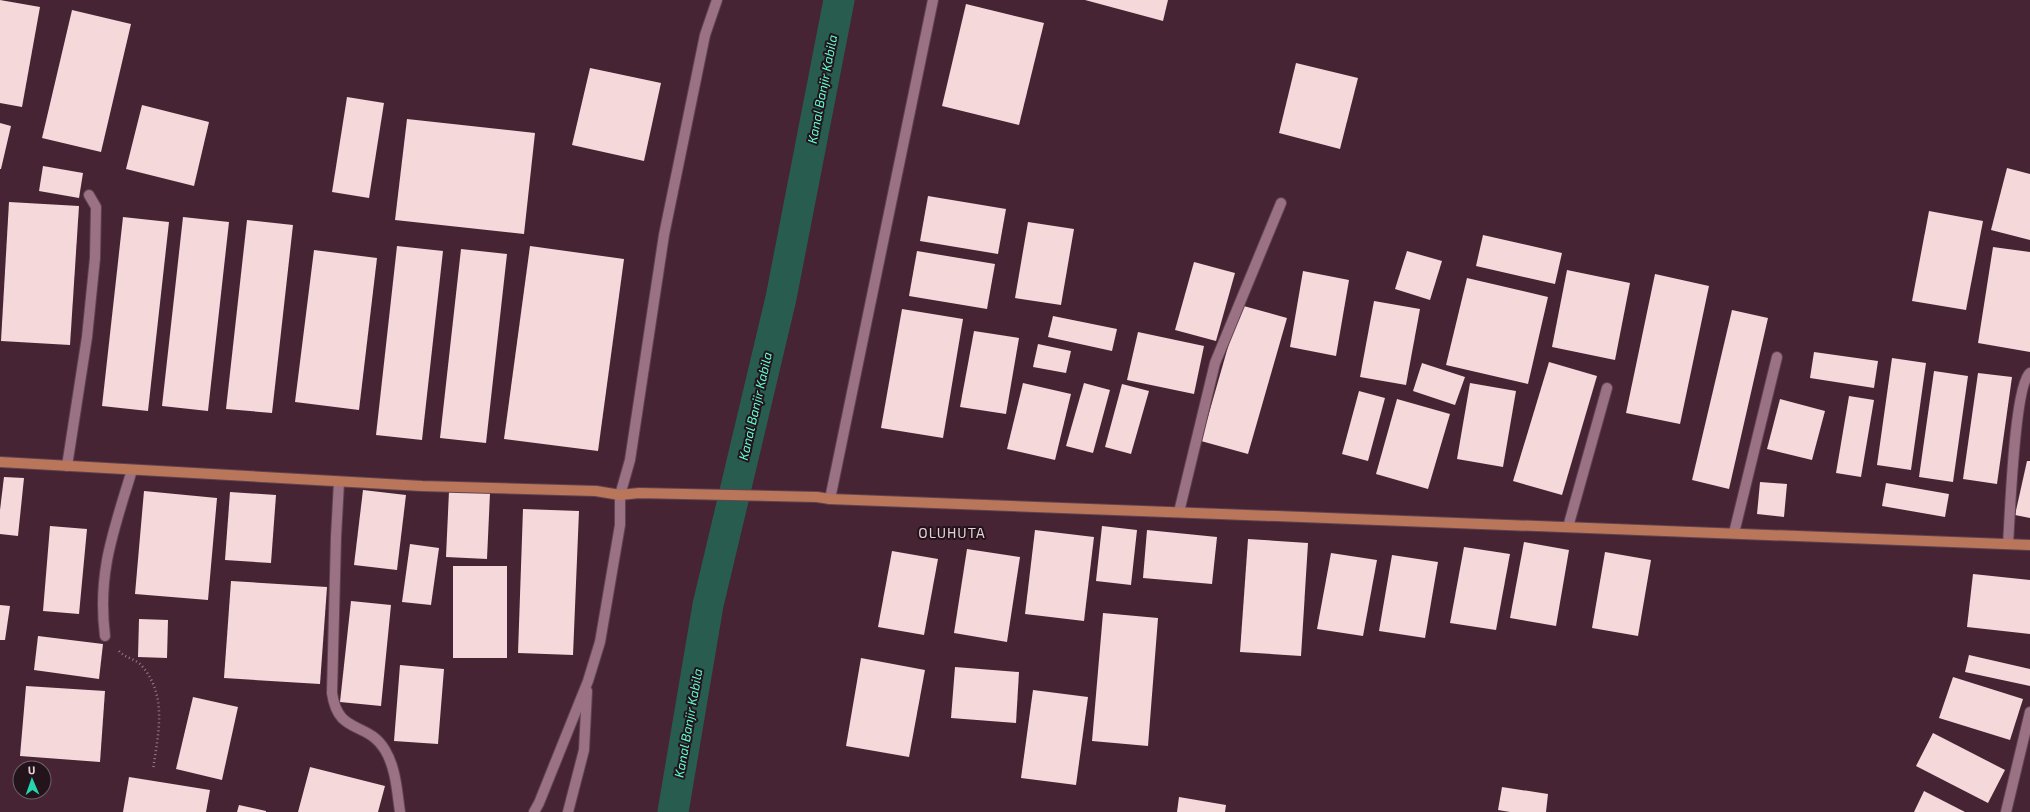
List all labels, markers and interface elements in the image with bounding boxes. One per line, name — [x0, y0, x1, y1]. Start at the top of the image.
water label: Kanal Banjir Kabila — [804, 33, 840, 145]
water label: Kanal Banjir Kabila — [735, 350, 775, 462]
district label: OLUHUTA — [918, 524, 986, 541]
water label: Kanal Banjir Kabila — [671, 667, 705, 779]
north arrow — [12, 760, 52, 800]
text: U — [28, 763, 36, 776]

